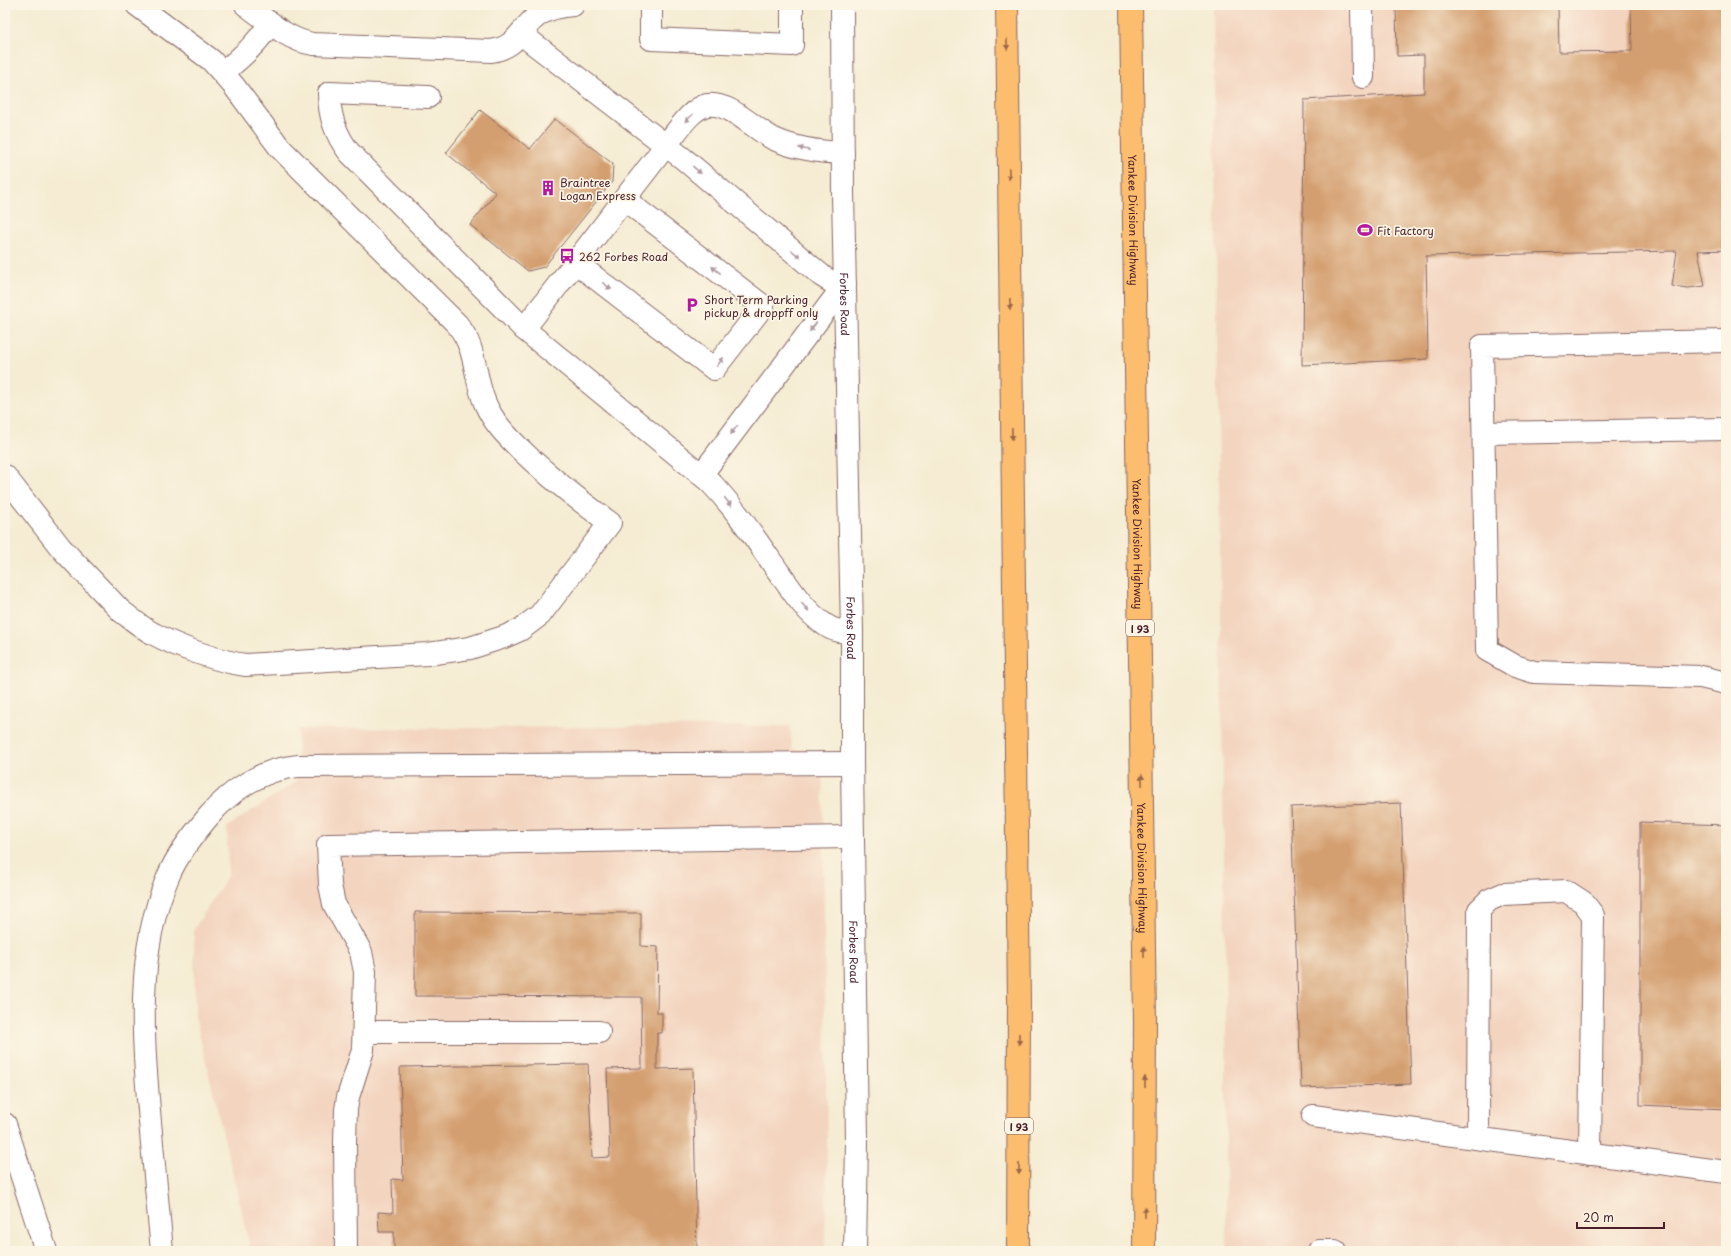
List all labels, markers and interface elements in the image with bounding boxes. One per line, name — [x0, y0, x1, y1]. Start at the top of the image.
one-way arrow — [1004, 38, 1010, 51]
one-way arrow — [684, 113, 694, 122]
one-way arrow — [798, 145, 810, 151]
street label: Yankee Division Highway — [1125, 154, 1143, 286]
one-way arrow — [691, 165, 702, 174]
one-way arrow — [1006, 168, 1012, 181]
place label: Braintree Logan Express — [560, 174, 636, 204]
building icon: Braintree Logan Express — [539, 179, 557, 197]
sports icon: Fit Factory — [1356, 221, 1374, 239]
place label: Fit Factory — [1377, 222, 1434, 239]
bus stop icon: 262 Forbes Road — [558, 247, 576, 265]
place label: 262 Forbes Road — [579, 248, 668, 265]
one-way arrow — [790, 249, 801, 258]
one-way arrow — [710, 266, 721, 274]
street label: Forbes Road — [836, 272, 854, 336]
one-way arrow — [601, 282, 612, 291]
place label: Short Term Parking pickup & droppff only — [704, 291, 818, 321]
parking icon: Short Term Parking pickup & droppff only — [683, 296, 701, 314]
one-way arrow — [1007, 298, 1013, 311]
one-way arrow — [809, 321, 817, 332]
one-way arrow — [715, 357, 724, 368]
one-way arrow — [730, 425, 739, 436]
one-way arrow — [1009, 428, 1015, 441]
street label: Yankee Division Highway — [1129, 478, 1148, 610]
one-way arrow — [724, 497, 732, 508]
street label: Forbes Road — [843, 596, 861, 660]
one-way arrow — [800, 602, 810, 612]
road number: I 93 — [1126, 620, 1154, 636]
one-way arrow — [1138, 774, 1145, 786]
street label: Yankee Division Highway — [1133, 802, 1152, 934]
street label: Forbes Road — [846, 920, 863, 984]
one-way arrow — [1141, 945, 1147, 958]
one-way arrow — [1016, 1033, 1022, 1046]
one-way arrow — [1142, 1075, 1148, 1088]
road number: I 93 — [1005, 1118, 1033, 1134]
one-way arrow — [1016, 1163, 1022, 1176]
scale bar — [1577, 1204, 1664, 1230]
one-way arrow — [1142, 1205, 1148, 1218]
text: 20 m — [1583, 1208, 1614, 1226]

